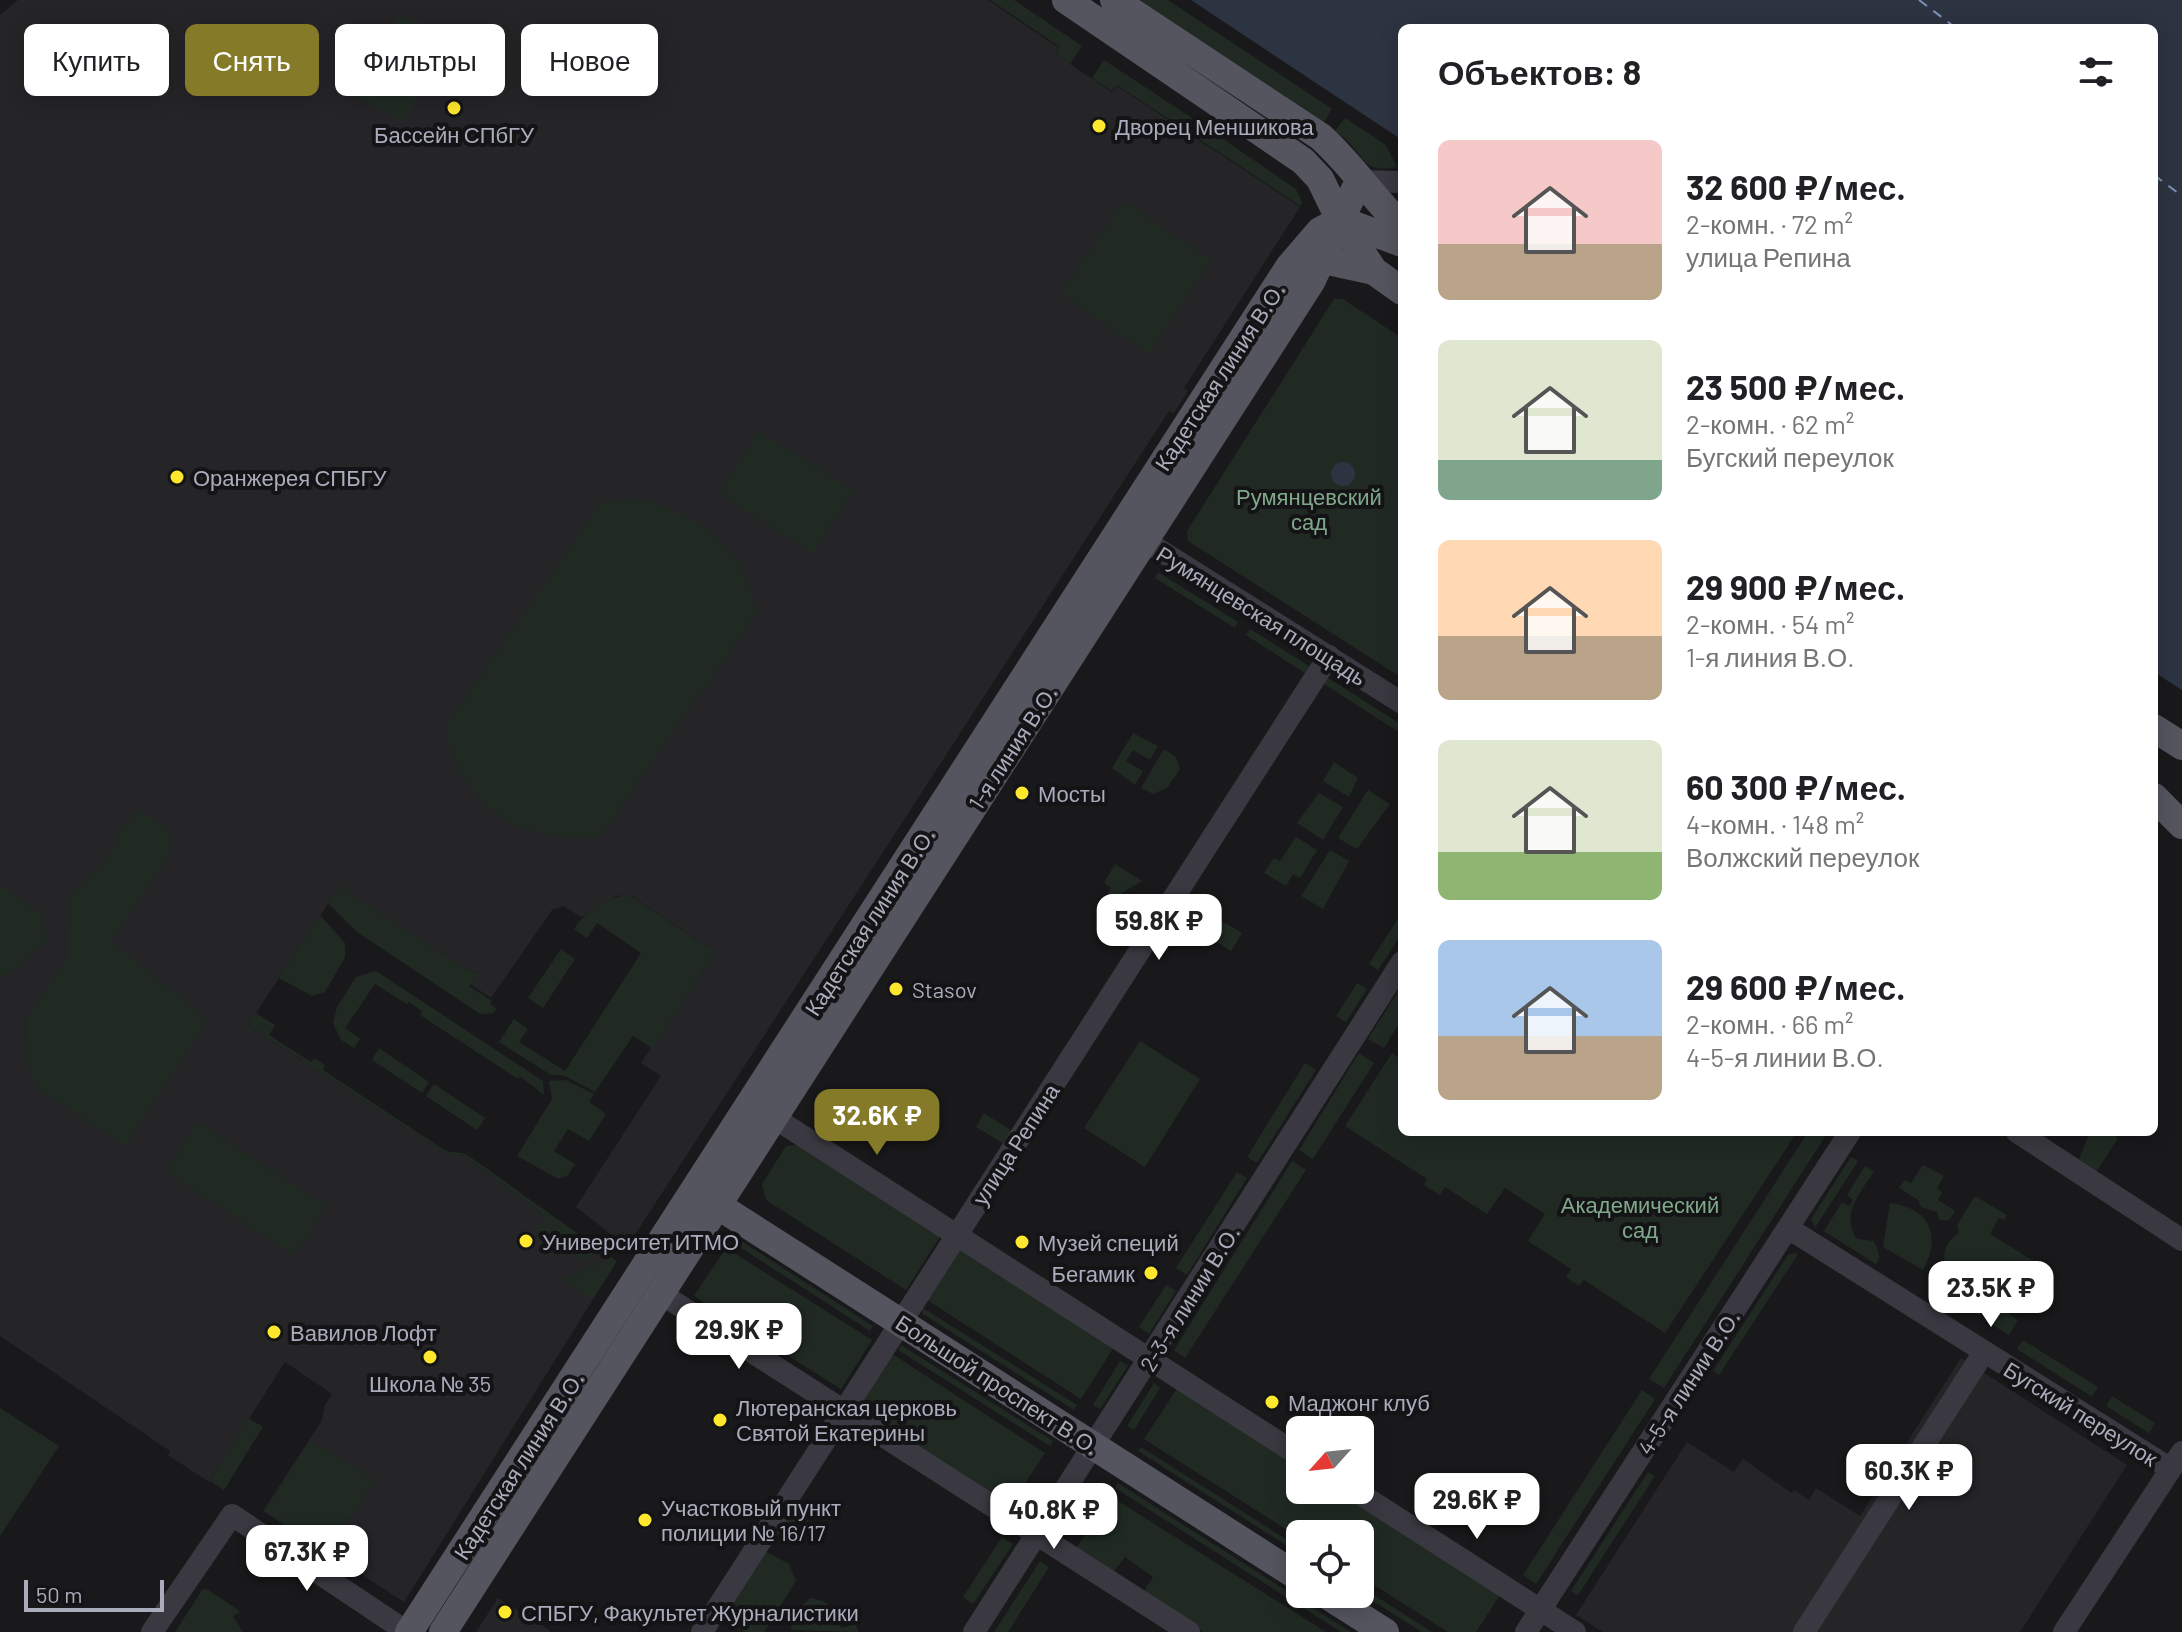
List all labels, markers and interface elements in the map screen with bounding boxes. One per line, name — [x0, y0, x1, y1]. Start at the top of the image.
chip: Купить — [24, 24, 169, 96]
chip: Снять — [185, 24, 319, 96]
chip: Фильтры — [335, 24, 505, 96]
chip: Новое — [521, 24, 658, 96]
icon: filters — [2074, 50, 2118, 94]
text: Объектов: 8 — [1438, 51, 1641, 92]
marker: Бассейн СПбГУ — [445, 99, 463, 117]
place label: Дворец Меншикова — [1115, 113, 1314, 140]
marker: Дворец Меншикова — [1090, 117, 1108, 135]
place label: Бассейн СПбГУ — [374, 121, 535, 147]
text: 32 600 ₽/мес. — [1686, 166, 1906, 207]
icon: home — [1502, 172, 1598, 268]
text: 2-комн. · 72 m² — [1686, 208, 1853, 239]
text: улица Репина — [1686, 241, 1851, 272]
street label: Кадетская линия В.О. — [1149, 277, 1290, 475]
text: 23 500 ₽/мес. — [1686, 366, 1905, 407]
icon: home — [1502, 372, 1598, 468]
text: 2-комн. · 62 m² — [1686, 408, 1854, 439]
text: Бугский переулок — [1686, 441, 1894, 472]
place label: Оранжерея СПБГУ — [193, 464, 388, 491]
marker: Оранжерея СПБГУ — [168, 468, 186, 486]
park label: Румянцевский сад — [1236, 483, 1382, 535]
street label: Румянцевская площадь — [1152, 540, 1372, 691]
text: 29 900 ₽/мес. — [1686, 566, 1905, 607]
icon: home — [1502, 572, 1598, 668]
text: 2-комн. · 54 m² — [1686, 608, 1855, 639]
text: 1-я линия В.О. — [1686, 641, 1855, 672]
street label: 1-я линия В.О. — [962, 680, 1062, 814]
text: 60 300 ₽/мес. — [1686, 766, 1906, 807]
icon: home — [1502, 772, 1598, 868]
place label: Мосты — [1038, 780, 1106, 806]
marker: Мосты — [1013, 784, 1031, 802]
text: 4-комн. · 148 m² — [1686, 808, 1864, 839]
street label: Кадетская линия В.О. — [799, 822, 940, 1020]
text: Волжский переулок — [1686, 841, 1919, 872]
pin: 59.8K ₽ — [1085, 894, 1233, 962]
text: 59.8K ₽ — [1115, 904, 1203, 935]
text: 29 600 ₽/мес. — [1686, 966, 1905, 1007]
icon: home — [1502, 972, 1598, 1068]
place label: Stasov — [912, 976, 977, 1002]
marker: Stasov — [887, 980, 905, 998]
text: 2-комн. · 66 m² — [1686, 1008, 1854, 1039]
text: 4-5-я линии В.О. — [1686, 1041, 1884, 1072]
street label: улица Репина — [966, 1078, 1065, 1210]
pin: 32.6K ₽ — [803, 1089, 951, 1157]
text: 32.6K ₽ — [832, 1099, 922, 1130]
park label: Академический сад — [1561, 1191, 1719, 1243]
street label: 2-3-я линии В.О. — [1134, 1220, 1244, 1376]
place label: Университет ИТМО — [542, 1228, 739, 1255]
place label: Музей специй — [1038, 1229, 1179, 1256]
marker: Университет ИТМО — [517, 1232, 535, 1250]
marker: Музей специй — [1013, 1233, 1031, 1251]
place label: Бегамик — [1052, 1260, 1135, 1286]
pin: 23.5K ₽ — [1917, 1261, 2065, 1329]
marker: Бегамик — [1142, 1264, 1160, 1282]
text: 23.5K ₽ — [1947, 1271, 2035, 1302]
pin: 29.9K ₽ — [665, 1303, 813, 1371]
street label: 4-5-я линии В.О. — [1632, 1305, 1744, 1459]
street label: Большой проспект В.О. — [891, 1309, 1104, 1460]
text: 29.9K ₽ — [695, 1313, 783, 1344]
place label: Вавилов Лофт — [290, 1319, 437, 1346]
marker: Вавилов Лофт — [265, 1323, 283, 1341]
marker: Школа № 35 — [421, 1348, 439, 1366]
street label: Бугский переулок — [1999, 1355, 2163, 1472]
street label: Кадетская линия В.О. — [448, 1366, 589, 1564]
place label: Школа № 35 — [369, 1370, 491, 1396]
place label: Маджонг клуб — [1288, 1389, 1430, 1416]
marker: Маджонг клуб — [1263, 1393, 1281, 1411]
place label: Лютеранская церковь Святой Екатерины — [736, 1394, 957, 1446]
marker: Лютеранская церковь Святой Екатерины — [711, 1411, 729, 1429]
north arrow — [1286, 1416, 1374, 1504]
map controls — [1286, 1416, 1374, 1608]
pin: 60.3K ₽ — [1835, 1444, 1983, 1512]
text: 60.3K ₽ — [1864, 1454, 1954, 1485]
pin: 29.6K ₽ — [1403, 1473, 1551, 1541]
pin: 40.8K ₽ — [980, 1483, 1128, 1551]
text: 29.6K ₽ — [1432, 1483, 1522, 1514]
text: 40.8K ₽ — [1008, 1493, 1100, 1524]
place label: Участковый пункт полиции № 16/17 — [661, 1494, 841, 1546]
marker: Участковый пункт полиции № 16/17 — [636, 1511, 654, 1529]
button: locate — [1286, 1520, 1374, 1608]
pin: 67.3K ₽ — [233, 1525, 381, 1593]
text: 67.3K ₽ — [264, 1535, 350, 1566]
scale bar — [24, 1576, 164, 1612]
text: 50 m — [36, 1581, 82, 1607]
place label: СПБГУ, Факультет Журналистики — [521, 1599, 859, 1626]
marker: СПБГУ, Факультет Журналистики — [496, 1603, 514, 1621]

